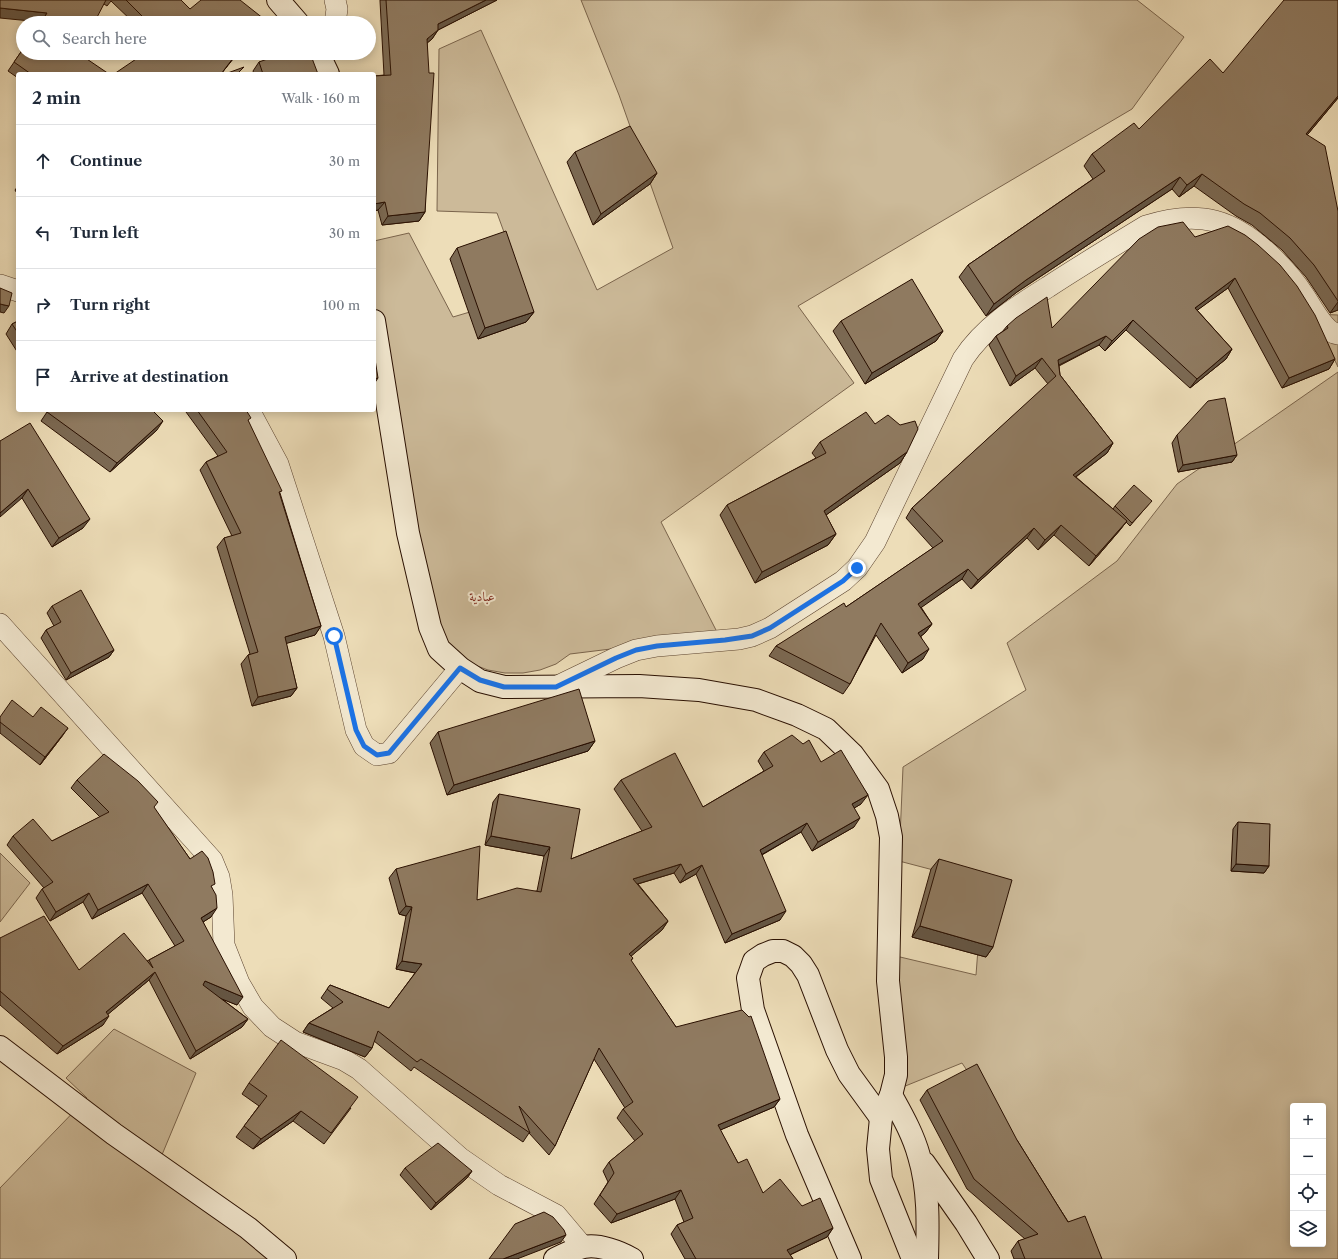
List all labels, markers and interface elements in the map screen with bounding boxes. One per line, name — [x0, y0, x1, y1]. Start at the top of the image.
search box — [16, 16, 376, 60]
icon: search — [30, 27, 52, 49]
text: Search here — [62, 29, 147, 48]
text: 2 min — [32, 88, 81, 108]
text: Walk · 160 m — [281, 90, 360, 106]
icon: ahead — [32, 150, 54, 172]
text: Continue — [70, 151, 142, 170]
text: 30 m — [329, 153, 360, 169]
icon: left — [32, 222, 54, 244]
text: Turn left — [70, 223, 139, 242]
text: 30 m — [329, 225, 360, 241]
icon: right — [32, 294, 54, 316]
text: Turn right — [70, 295, 150, 314]
text: 100 m — [322, 297, 360, 313]
icon: arrive — [32, 366, 54, 388]
text: Arrive at destination — [70, 367, 229, 386]
route end — [848, 559, 866, 577]
district label: عبادية — [469, 588, 495, 605]
route start — [325, 627, 343, 645]
map controls — [1290, 1103, 1326, 1247]
button: + — [1290, 1103, 1326, 1139]
button: − — [1290, 1139, 1326, 1175]
button: locate — [1290, 1175, 1326, 1211]
button: layers — [1290, 1211, 1326, 1247]

